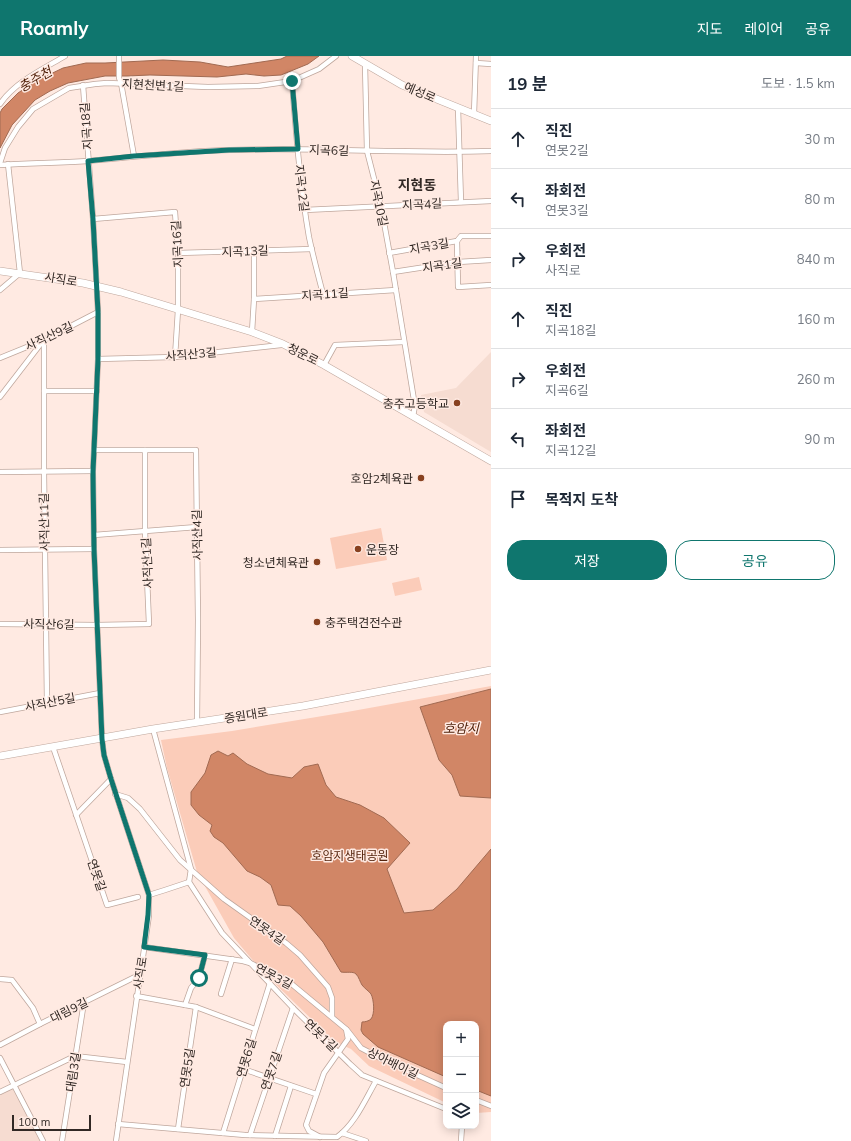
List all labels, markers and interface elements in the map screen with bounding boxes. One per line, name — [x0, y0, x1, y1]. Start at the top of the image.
text: Roamly — [20, 16, 88, 40]
text: 지도 — [697, 20, 723, 38]
text: 레이어 — [745, 20, 783, 38]
text: 공유 — [805, 20, 831, 38]
water label: 충주천 — [15, 63, 55, 95]
route end — [283, 72, 301, 90]
text: 19 분 — [507, 73, 548, 94]
text: 도보 · 1.5 km — [761, 75, 835, 91]
street label: 지현천변1길 — [121, 76, 185, 94]
street label: 예성로 — [402, 79, 438, 105]
street label: 지곡18길 — [77, 102, 95, 150]
text: 직진 — [545, 121, 573, 140]
icon: ahead — [507, 128, 529, 150]
text: 30 m — [805, 131, 835, 147]
street label: 지곡6길 — [309, 142, 349, 158]
text: 연못2길 — [545, 142, 589, 158]
street label: 지곡12길 — [292, 163, 312, 213]
district label: 지현동 — [398, 176, 436, 194]
street label: 지곡10길 — [367, 178, 391, 228]
text: 좌회전 — [545, 181, 586, 200]
icon: left — [507, 188, 529, 210]
text: 80 m — [805, 191, 835, 207]
street label: 지곡4길 — [401, 195, 443, 213]
text: 연못3길 — [545, 202, 589, 218]
street label: 지곡16길 — [168, 220, 186, 268]
street label: 지곡3길 — [408, 235, 450, 257]
text: 우회전 — [545, 241, 586, 260]
street label: 지곡13길 — [221, 243, 269, 259]
icon: right — [507, 248, 529, 270]
text: 840 m — [797, 251, 835, 267]
street label: 지곡1길 — [421, 255, 463, 275]
text: 사직로 — [545, 262, 581, 278]
street label: 사직로 — [43, 269, 79, 289]
street label: 지곡11길 — [301, 285, 349, 303]
text: 직진 — [545, 301, 573, 320]
icon: ahead — [507, 308, 529, 330]
text: 160 m — [797, 311, 835, 327]
street label: 사직산9길 — [23, 318, 75, 354]
text: 지곡18길 — [545, 322, 596, 338]
street label: 청운로 — [285, 340, 321, 368]
street label: 사직산3길 — [165, 344, 217, 364]
text: 우회전 — [545, 361, 586, 380]
icon: right — [507, 368, 529, 390]
text: 260 m — [797, 371, 835, 387]
text: 지곡6길 — [545, 382, 589, 398]
place label: 충주고등학교 — [383, 396, 449, 411]
marker: 충주고등학교 — [452, 398, 462, 408]
text: 좌회전 — [545, 421, 586, 440]
icon: left — [507, 428, 529, 450]
text: 90 m — [805, 431, 835, 447]
text: 지곡12길 — [545, 442, 596, 458]
place label: 호암2체육관 — [351, 471, 413, 486]
marker: 호암2체육관 — [416, 473, 426, 483]
icon: arrive — [507, 488, 529, 510]
text: 목적지 도착 — [545, 490, 618, 509]
street label: 사직산11길 — [36, 493, 52, 551]
street label: 사직산4길 — [189, 509, 205, 561]
street label: 사직산1길 — [138, 537, 156, 589]
button: 저장 — [507, 540, 667, 580]
button: 공유 — [675, 540, 835, 580]
place label: 운동장 — [366, 542, 399, 557]
marker: 운동장 — [353, 544, 363, 554]
place label: 청소년체육관 — [243, 555, 309, 570]
marker: 청소년체육관 — [312, 557, 322, 567]
place label: 충주택견전수관 — [325, 615, 402, 630]
street label: 사직산6길 — [23, 616, 75, 632]
marker: 충주택견전수관 — [312, 617, 322, 627]
street label: 사직산5길 — [23, 690, 77, 714]
street label: 중원대로 — [223, 704, 269, 726]
water label: 호암지 — [443, 720, 480, 736]
park label: 호암지생태공원 — [311, 848, 389, 863]
street label: 연못길 — [85, 857, 109, 893]
street label: 연못4길 — [246, 912, 288, 948]
street label: 사직로 — [130, 955, 150, 991]
street label: 연못3길 — [253, 960, 295, 992]
route start — [190, 969, 208, 987]
street label: 대림9길 — [48, 994, 90, 1026]
street label: 연못1길 — [301, 1016, 341, 1054]
map controls — [443, 1021, 479, 1129]
button: + — [443, 1021, 479, 1057]
street label: 연못6길 — [233, 1037, 259, 1079]
street label: 상아배이길 — [365, 1044, 421, 1082]
street label: 연못5길 — [176, 1047, 198, 1089]
street label: 연못7길 — [257, 1049, 285, 1093]
street label: 대림3길 — [62, 1051, 84, 1093]
button: − — [443, 1057, 479, 1093]
button: layers — [443, 1093, 479, 1129]
scale bar — [12, 1113, 91, 1132]
text: 100 m — [18, 1115, 50, 1129]

